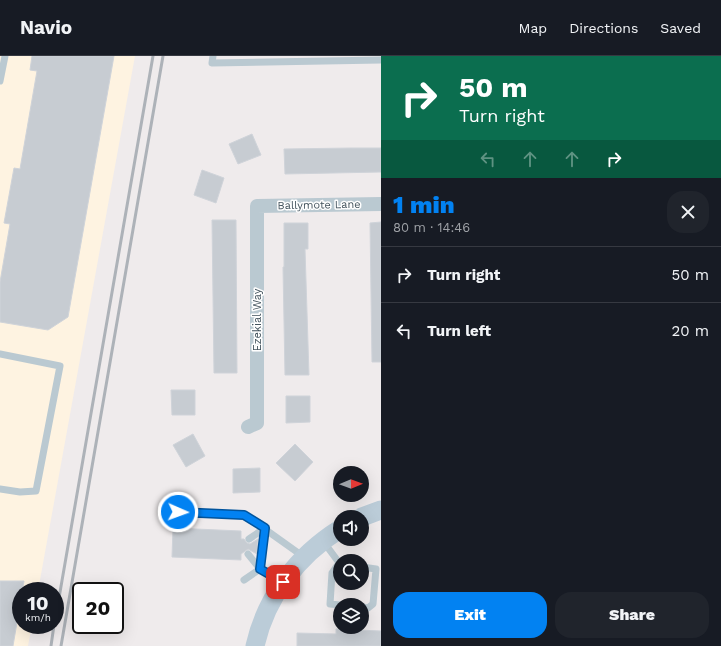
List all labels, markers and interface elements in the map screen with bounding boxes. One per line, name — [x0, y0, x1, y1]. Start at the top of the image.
text: Navio — [20, 16, 72, 39]
text: Map — [519, 20, 547, 36]
text: Directions — [569, 20, 638, 36]
text: Saved — [660, 20, 701, 36]
text: 50 m — [459, 71, 528, 104]
icon: right — [393, 72, 445, 124]
text: Turn right — [459, 105, 545, 126]
icon: left — [477, 148, 499, 170]
icon: ahead — [519, 148, 541, 170]
icon: ahead — [561, 148, 583, 170]
icon: right — [603, 148, 625, 170]
text: 1 min — [393, 191, 455, 219]
button: close — [667, 191, 709, 233]
street label: Ballymote Lane — [277, 198, 361, 212]
text: 80 m · 14:46 — [393, 220, 470, 235]
icon: right — [393, 264, 415, 286]
text: Turn right — [427, 266, 500, 284]
text: 50 m — [672, 266, 709, 284]
street label: Ezekial Way — [251, 288, 264, 351]
icon: left — [393, 320, 415, 342]
text: Turn left — [427, 322, 491, 340]
text: 20 m — [672, 322, 709, 340]
north arrow — [333, 466, 369, 502]
map controls — [333, 466, 369, 634]
position arrow — [157, 491, 199, 533]
button: sound — [333, 510, 369, 546]
button: search — [333, 554, 369, 590]
pin — [266, 565, 300, 599]
icon: arrive — [272, 571, 294, 593]
speed limit sign: 20 — [72, 582, 124, 634]
text: 10 — [27, 591, 49, 615]
button: Exit — [393, 592, 547, 638]
button: Share — [555, 592, 709, 638]
button: layers — [333, 598, 369, 634]
text: km/h — [25, 612, 51, 623]

